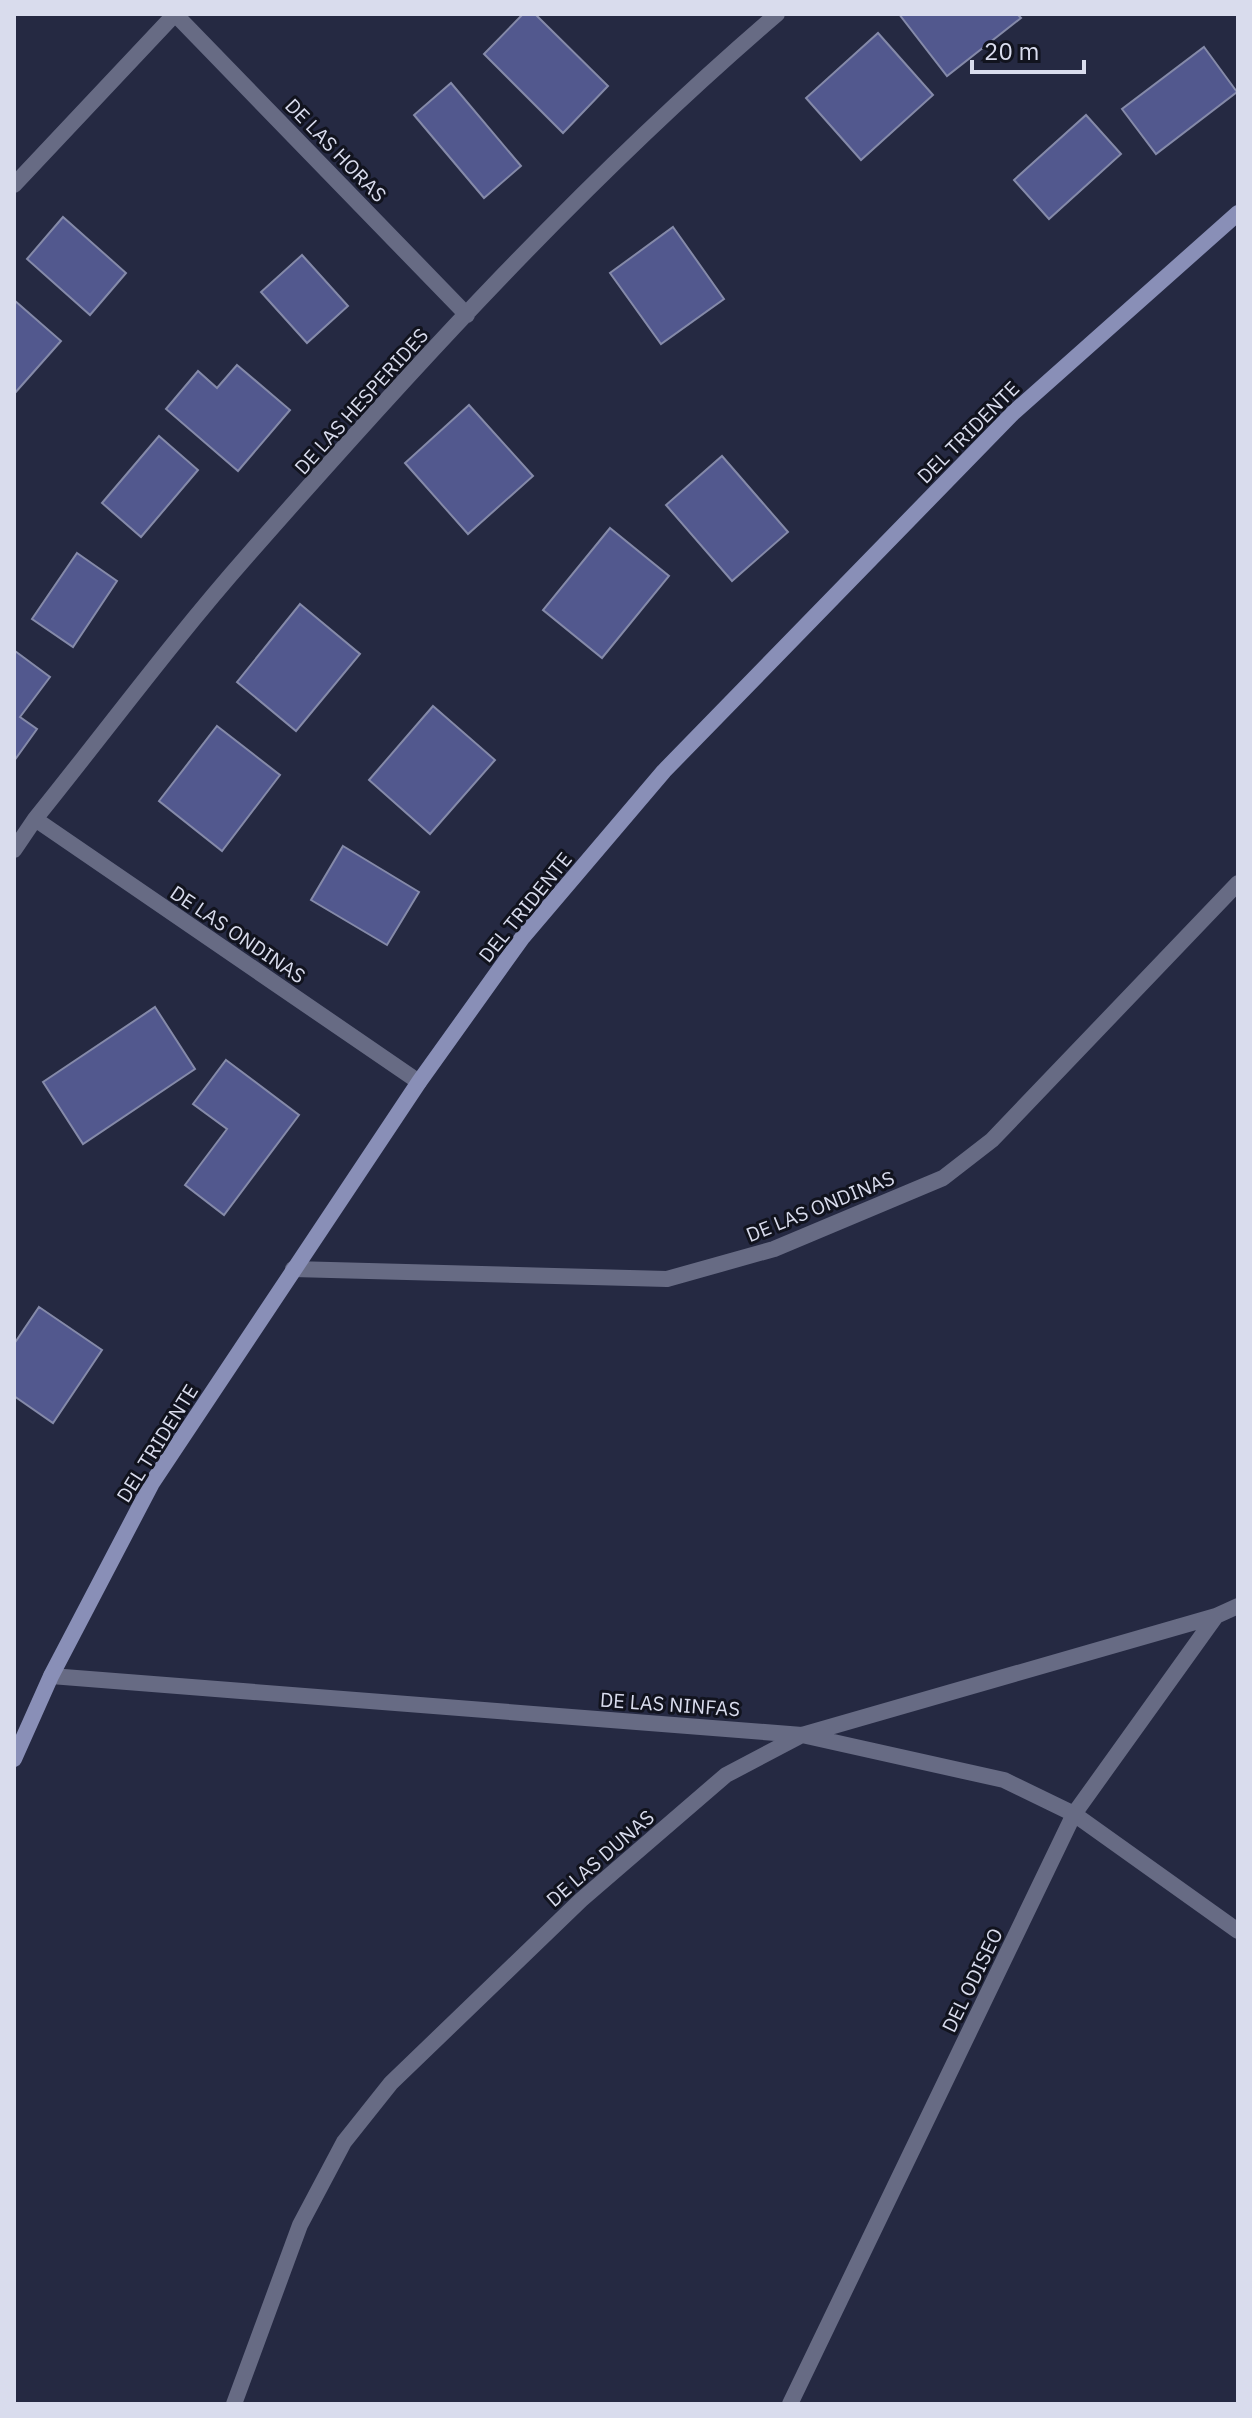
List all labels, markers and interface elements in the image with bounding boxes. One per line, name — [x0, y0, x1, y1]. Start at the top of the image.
scale bar — [972, 24, 1084, 74]
text: 20 m — [984, 35, 1039, 67]
street label: DE LAS HORAS — [279, 92, 393, 208]
street label: DE LAS HESPERIDES — [288, 322, 434, 480]
street label: DEL TRIDENTE — [911, 375, 1025, 489]
street label: DEL TRIDENTE — [472, 846, 578, 968]
street label: DE LAS ONDINAS — [165, 879, 311, 989]
street label: DE LAS ONDINAS — [742, 1164, 898, 1248]
street label: DEL TRIDENTE — [110, 1379, 204, 1507]
street label: DE LAS NINFAS — [599, 1686, 741, 1722]
street label: DE LAS DUNAS — [540, 1804, 660, 1912]
street label: DEL ODISEO — [935, 1923, 1009, 2037]

